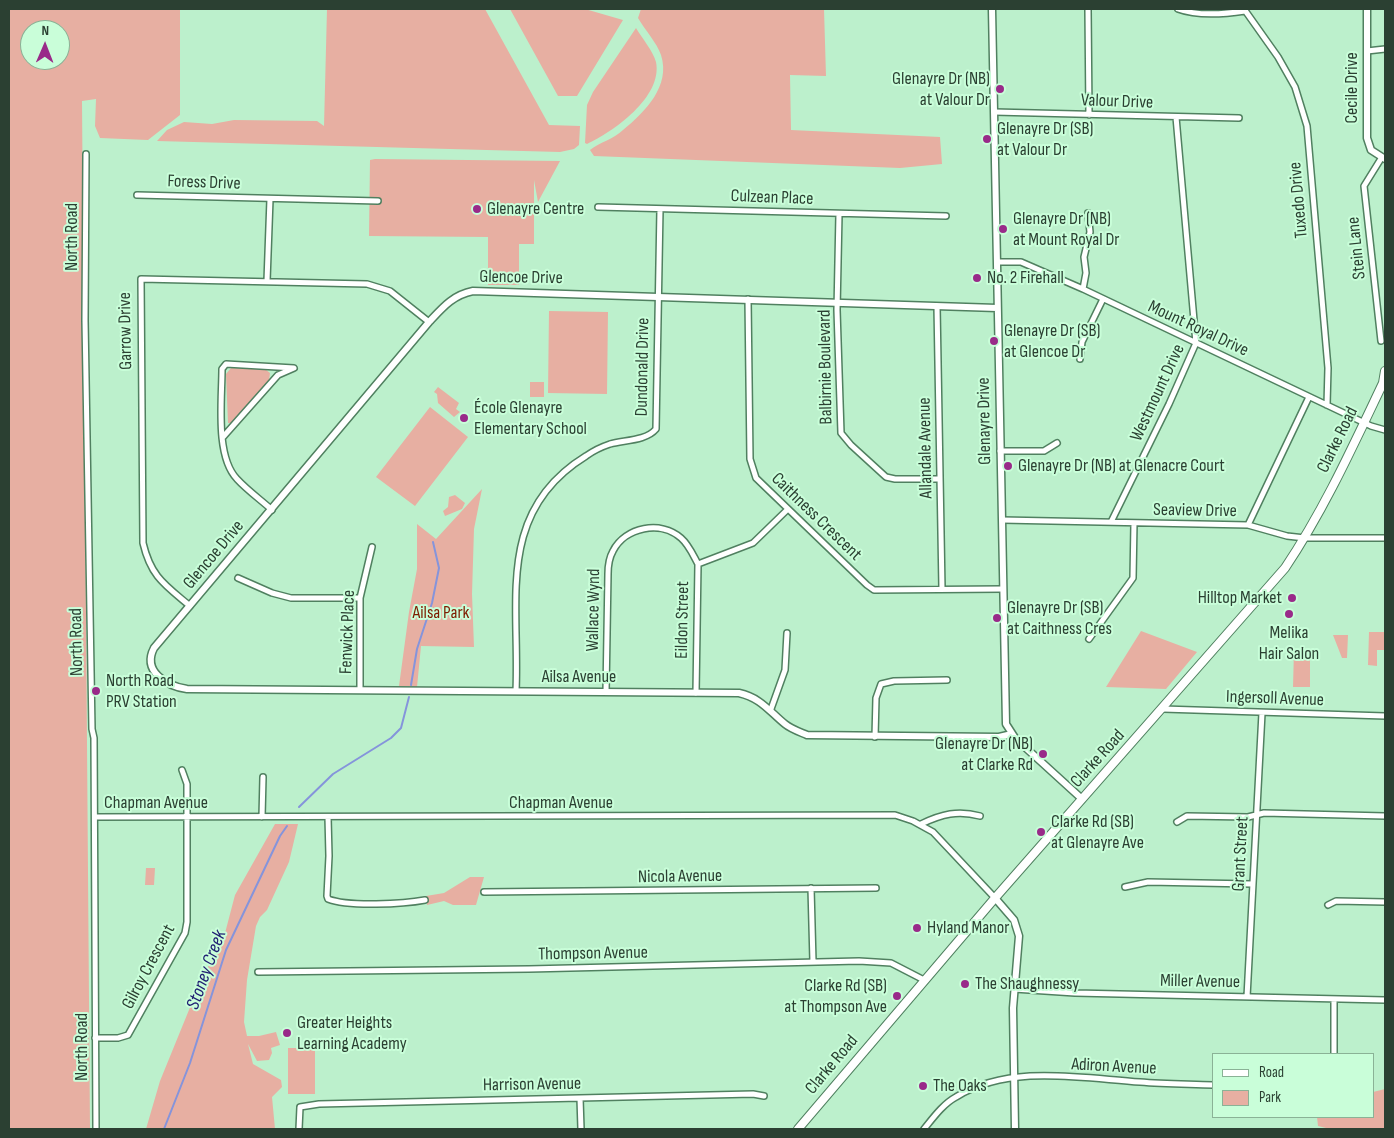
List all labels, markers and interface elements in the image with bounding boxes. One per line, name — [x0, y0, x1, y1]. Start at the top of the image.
north arrow — [20, 20, 70, 70]
text: N — [41, 22, 49, 39]
street label: Cecile Drive — [1341, 52, 1363, 124]
place label: Glenayre Dr (NB) at Valour Dr — [892, 68, 990, 110]
marker: Glenayre Dr (NB) at Valour Dr — [994, 83, 1006, 95]
street label: Valour Drive — [1081, 90, 1153, 114]
place label: Glenayre Dr (SB) at Valour Dr — [997, 118, 1093, 160]
marker: Glenayre Dr (SB) at Valour Dr — [981, 133, 993, 145]
street label: Tuxedo Drive — [1285, 161, 1313, 239]
street label: Foress Drive — [167, 171, 241, 195]
street label: Culzean Place — [730, 186, 814, 210]
place label: Glenayre Centre — [487, 198, 584, 220]
street label: North Road — [61, 203, 83, 271]
marker: Glenayre Centre — [471, 203, 483, 215]
place label: Glenayre Dr (NB) at Mount Royal Dr — [1013, 208, 1119, 250]
street label: Stein Lane — [1343, 216, 1371, 280]
marker: Glenayre Dr (NB) at Mount Royal Dr — [997, 223, 1009, 235]
street label: Glencoe Drive — [479, 266, 563, 290]
place label: No. 2 Firehall — [987, 267, 1064, 289]
marker: No. 2 Firehall — [971, 272, 983, 284]
street label: Garrow Drive — [115, 292, 137, 370]
street label: Mount Royal Drive — [1144, 296, 1252, 362]
street label: Balbirnie Boulevard — [814, 309, 838, 425]
street label: Dundonald Drive — [631, 317, 655, 417]
place label: Glenayre Dr (SB) at Glencoe Dr — [1004, 320, 1100, 362]
marker: Glenayre Dr (SB) at Glencoe Dr — [988, 335, 1000, 347]
street label: Westmount Drive — [1126, 341, 1190, 445]
street label: Glenayre Drive — [973, 377, 997, 465]
place label: École Glenayre Elementary School — [474, 397, 587, 439]
street label: Allandale Avenue — [914, 397, 938, 499]
street label: Clarke Road — [1313, 403, 1363, 477]
marker: École Glenayre Elementary School — [458, 412, 470, 424]
place label: Glenayre Dr (NB) at Glenacre Court — [1018, 455, 1225, 477]
marker: Glenayre Dr (NB) at Glenacre Court — [1002, 460, 1014, 472]
street label: Caithness Crescent — [766, 468, 866, 566]
street label: Seaview Drive — [1153, 499, 1237, 523]
street label: Glencoe Drive — [179, 516, 249, 594]
street label: Wallace Wynd — [582, 568, 606, 652]
street label: Eildon Street — [672, 581, 694, 659]
place label: Hilltop Market — [1198, 587, 1282, 609]
street label: Fenwick Place — [336, 590, 360, 674]
marker: Hilltop Market — [1286, 592, 1298, 604]
place label: Glenayre Dr (SB) at Caithness Cres — [1007, 597, 1112, 640]
park label: Ailsa Park — [413, 602, 469, 624]
street label: North Road — [66, 608, 88, 676]
marker: Melika Hair Salon — [1283, 608, 1295, 620]
marker: Glenayre Dr (SB) at Caithness Cres — [991, 612, 1003, 624]
place label: Melika Hair Salon — [1259, 622, 1319, 664]
street label: Ailsa Avenue — [542, 666, 616, 688]
place label: North Road PRV Station — [106, 670, 177, 712]
marker: North Road PRV Station — [90, 685, 102, 697]
street label: Ingersoll Avenue — [1226, 686, 1324, 712]
street label: Clarke Road — [1066, 725, 1130, 793]
place label: Glenayre Dr (NB) at Clarke Rd — [935, 733, 1033, 776]
marker: Glenayre Dr (NB) at Clarke Rd — [1037, 748, 1049, 760]
street label: Chapman Avenue — [104, 792, 208, 814]
street label: Chapman Avenue — [509, 792, 613, 814]
place label: Clarke Rd (SB) at Glenayre Ave — [1051, 811, 1144, 854]
street label: Grant Street — [1228, 816, 1254, 892]
marker: Clarke Rd (SB) at Glenayre Ave — [1035, 826, 1047, 838]
street label: Nicola Avenue — [638, 865, 722, 889]
place label: Hyland Manor — [927, 917, 1009, 939]
street label: Gilroy Crescent — [118, 921, 180, 1013]
marker: Hyland Manor — [911, 922, 923, 934]
water label: Stoney Creek — [182, 927, 232, 1013]
street label: Thompson Avenue — [538, 942, 648, 966]
street label: Miller Avenue — [1160, 971, 1240, 993]
place label: The Shaughnessy — [975, 973, 1079, 995]
place label: Clarke Rd (SB) at Thompson Ave — [784, 975, 887, 1018]
marker: The Shaughnessy — [959, 978, 971, 990]
marker: Clarke Rd (SB) at Thompson Ave — [891, 990, 903, 1002]
place label: Greater Heights Learning Academy — [297, 1012, 407, 1054]
street label: North Road — [71, 1013, 93, 1081]
marker: Greater Heights Learning Academy — [281, 1027, 293, 1039]
street label: Clarke Road — [801, 1031, 863, 1099]
legend — [1212, 1053, 1374, 1118]
street label: Adiron Avenue — [1071, 1054, 1157, 1080]
text: Road — [1259, 1063, 1284, 1082]
street label: Harrison Avenue — [483, 1073, 581, 1097]
place label: The Oaks — [933, 1075, 987, 1097]
marker: The Oaks — [917, 1080, 929, 1092]
text: Park — [1259, 1088, 1281, 1107]

